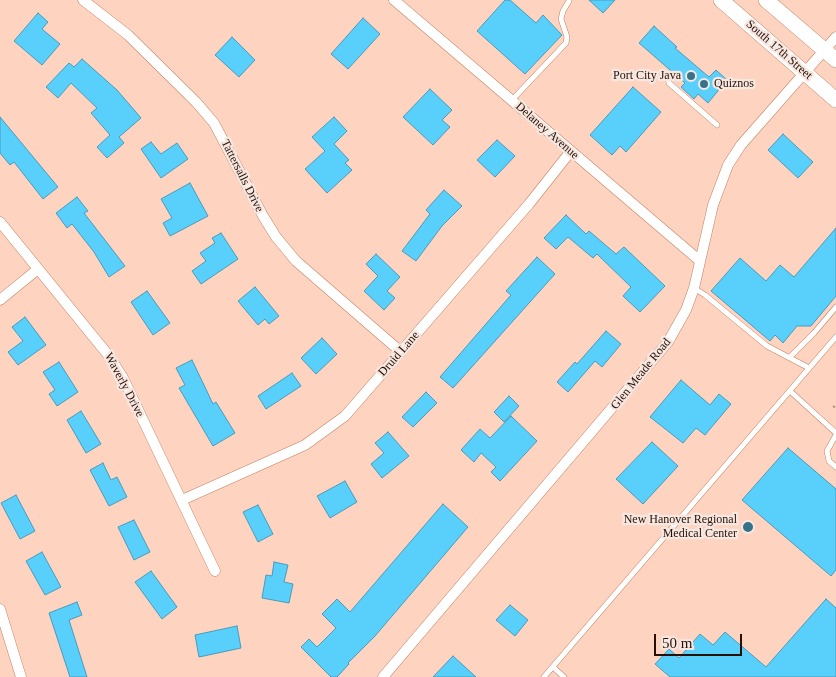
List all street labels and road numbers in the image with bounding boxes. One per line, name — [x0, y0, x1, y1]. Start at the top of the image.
street label: South 17th Street — [743, 17, 815, 83]
street label: Delaney Avenue — [512, 100, 582, 162]
street label: Tattersalls Drive — [218, 137, 266, 215]
street label: Druid Lane — [376, 329, 422, 379]
street label: Glen Meade Road — [608, 336, 674, 412]
street label: Waverly Drive — [101, 350, 147, 420]

